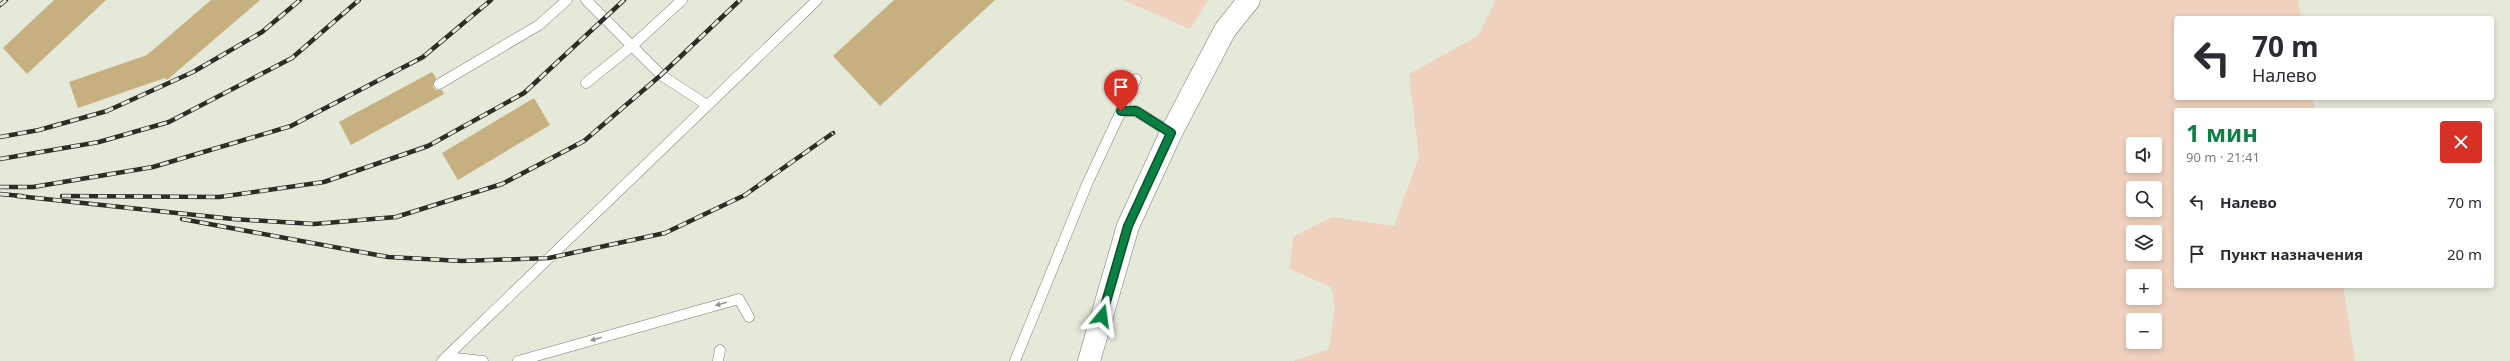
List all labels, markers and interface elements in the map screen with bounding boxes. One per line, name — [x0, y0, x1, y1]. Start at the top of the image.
text: 70 m — [2252, 27, 2319, 65]
icon: left — [2186, 32, 2238, 84]
text: Налево — [2252, 63, 2317, 87]
pin — [1104, 70, 1138, 111]
icon: arrive — [1110, 76, 1132, 98]
text: 1 мин — [2186, 116, 2258, 149]
button: close — [2440, 121, 2482, 163]
map controls — [2126, 137, 2162, 349]
button: sound — [2126, 137, 2162, 173]
text: 90 m · 21:41 — [2186, 148, 2260, 166]
button: search — [2126, 181, 2162, 217]
icon: left — [2186, 191, 2208, 213]
text: Налево — [2220, 192, 2277, 212]
text: 70 m — [2447, 192, 2482, 212]
button: layers — [2126, 225, 2162, 261]
icon: arrive — [2186, 243, 2208, 265]
text: Пункт назначения — [2220, 244, 2363, 264]
text: 20 m — [2447, 244, 2482, 264]
button: + — [2126, 269, 2162, 305]
position arrow — [1081, 295, 1123, 337]
one-way arrow — [715, 302, 727, 308]
button: − — [2126, 313, 2162, 349]
one-way arrow — [589, 336, 601, 342]

